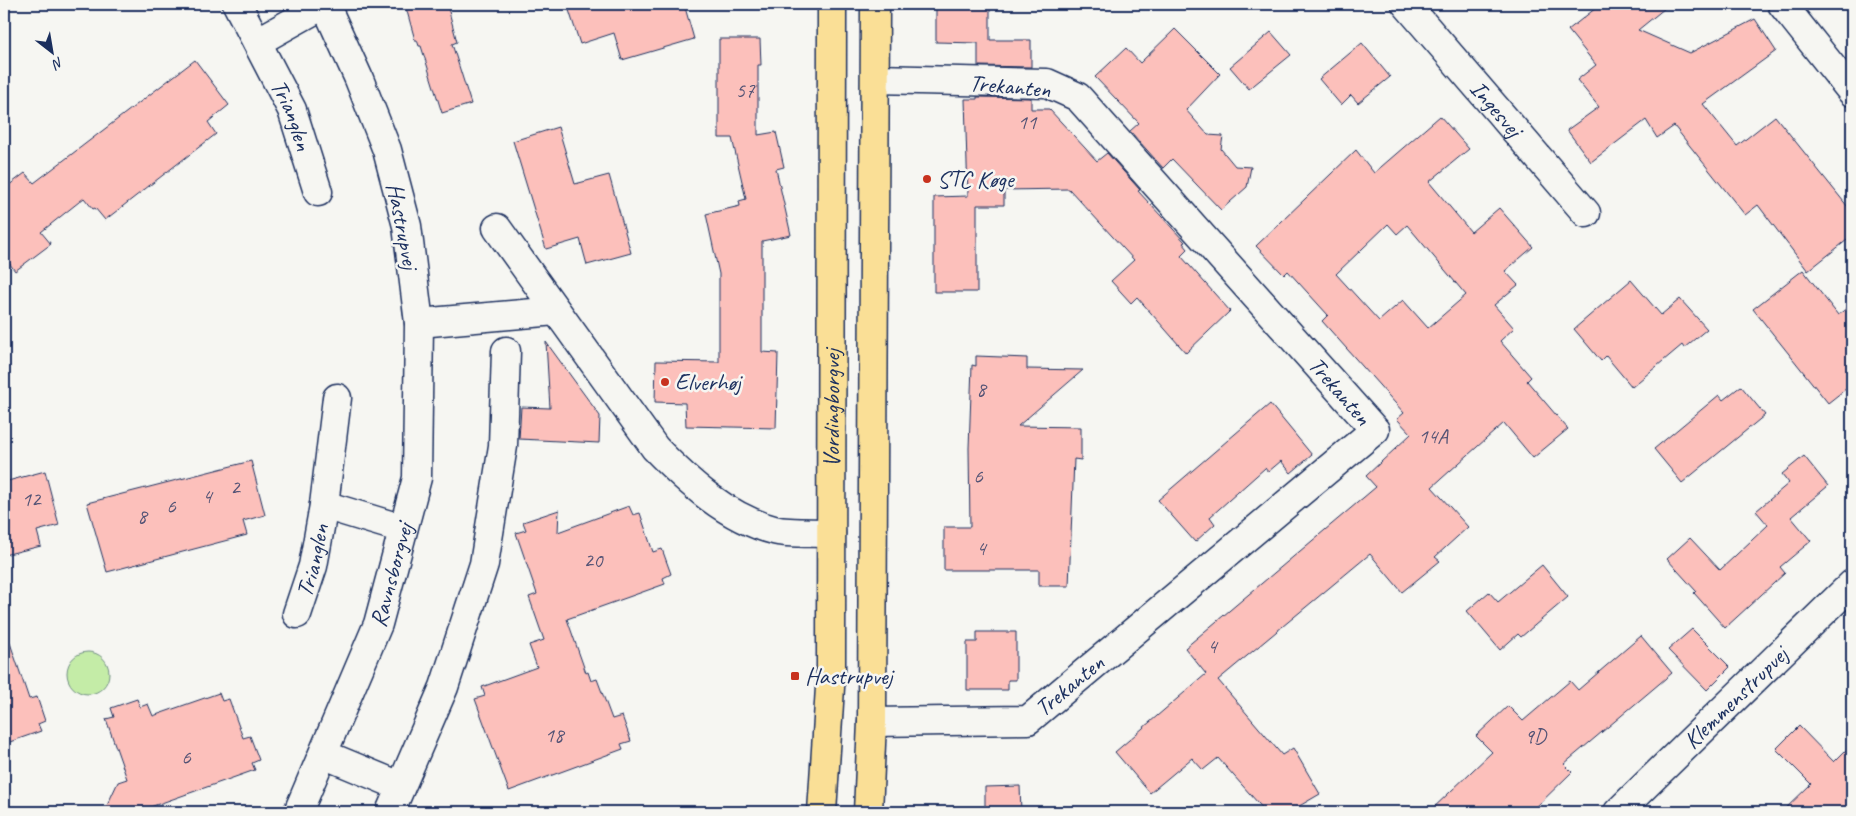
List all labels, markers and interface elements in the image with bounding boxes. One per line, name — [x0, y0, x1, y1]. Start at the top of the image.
north arrow — [28, 28, 78, 78]
text: N — [48, 53, 67, 73]
street label: Trekanten — [968, 68, 1052, 105]
street label: Trianglen — [264, 74, 319, 154]
street label: Ingesvej — [1463, 74, 1531, 145]
house number: 57 — [736, 77, 756, 103]
house number: 11 — [1018, 109, 1038, 135]
place label: STC Køge — [937, 164, 1016, 194]
marker: STC Køge — [921, 173, 933, 185]
street label: Hastrupvej — [380, 180, 427, 275]
street label: Vordingborgvej — [816, 346, 846, 467]
street label: Trekanten — [1302, 350, 1378, 432]
place label: Elverhøj — [675, 367, 744, 397]
marker: Elverhøj — [659, 376, 671, 388]
house number: 8 — [976, 376, 988, 402]
house number: 14A — [1418, 423, 1449, 449]
house number: 6 — [973, 463, 983, 489]
house number: 2 — [230, 474, 241, 500]
house number: 4 — [202, 483, 214, 509]
house number: 12 — [22, 486, 42, 512]
house number: 6 — [166, 493, 176, 519]
house number: 8 — [137, 503, 149, 529]
street label: Ravnsborgvej — [363, 517, 420, 630]
street label: Trianglen — [289, 521, 335, 601]
house number: 4 — [976, 535, 988, 561]
house number: 20 — [584, 547, 604, 573]
house number: 4 — [1207, 633, 1219, 659]
street label: Klemmenstrupvej — [1677, 638, 1796, 755]
street label: Trekanten — [1029, 648, 1110, 723]
place label: Hastrupvej — [805, 661, 895, 691]
marker: Hastrupvej — [789, 670, 801, 682]
house number: 18 — [545, 722, 566, 748]
house number: 9D — [1524, 723, 1548, 749]
house number: 6 — [181, 744, 191, 770]

